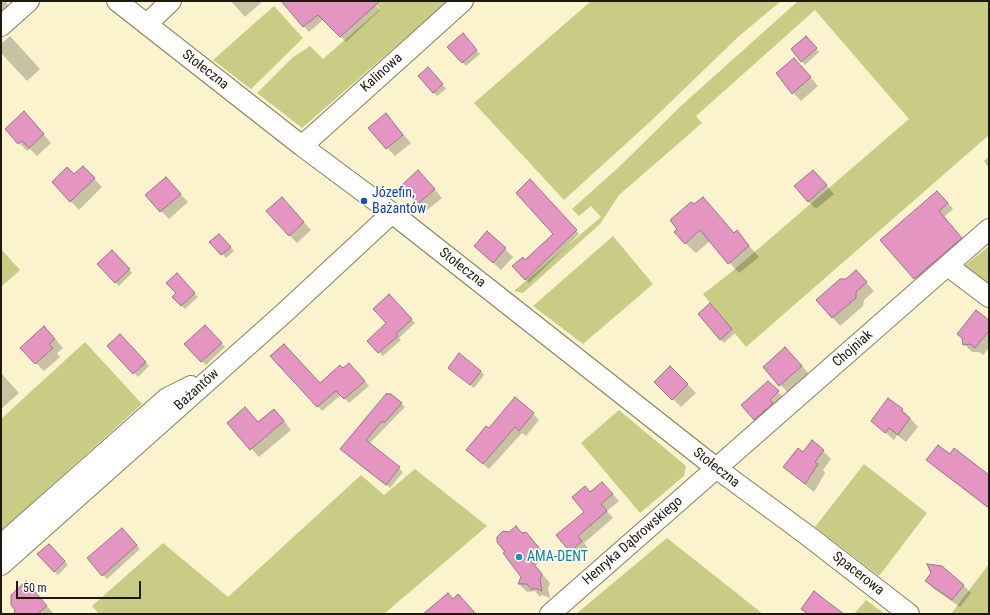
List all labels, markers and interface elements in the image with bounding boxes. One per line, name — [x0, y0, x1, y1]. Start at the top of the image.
street label: Stołeczna — [178, 47, 232, 93]
street label: Kalinowa — [358, 50, 406, 96]
place label: Józefin, Bażantów — [372, 185, 426, 218]
marker: Józefin, Bażantów — [359, 196, 369, 206]
street label: Stołeczna — [435, 245, 489, 291]
street label: Chojniak — [829, 327, 877, 371]
street label: Bażantów — [171, 366, 223, 414]
street label: Stołeczna — [689, 445, 743, 491]
street label: Henryka Dąbrowskiego — [580, 493, 686, 589]
place label: AMA-DENT — [527, 549, 588, 565]
street label: Spacerowa — [829, 549, 887, 599]
marker: AMA-DENT — [514, 552, 524, 562]
scale bar — [18, 573, 143, 599]
text: 50 m — [23, 581, 47, 595]

